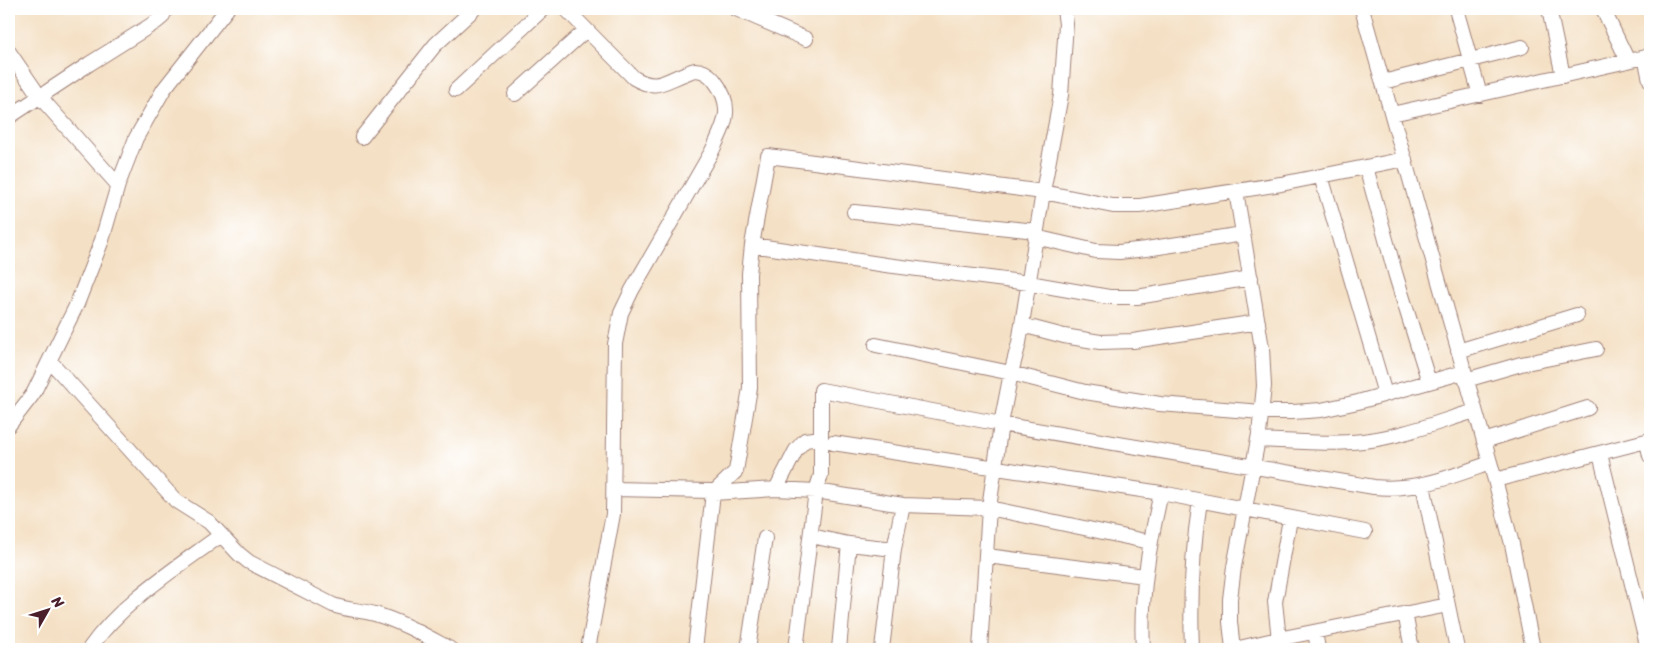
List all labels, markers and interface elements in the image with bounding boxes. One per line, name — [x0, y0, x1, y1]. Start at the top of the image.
north arrow — [22, 586, 72, 636]
text: N — [44, 590, 71, 614]

